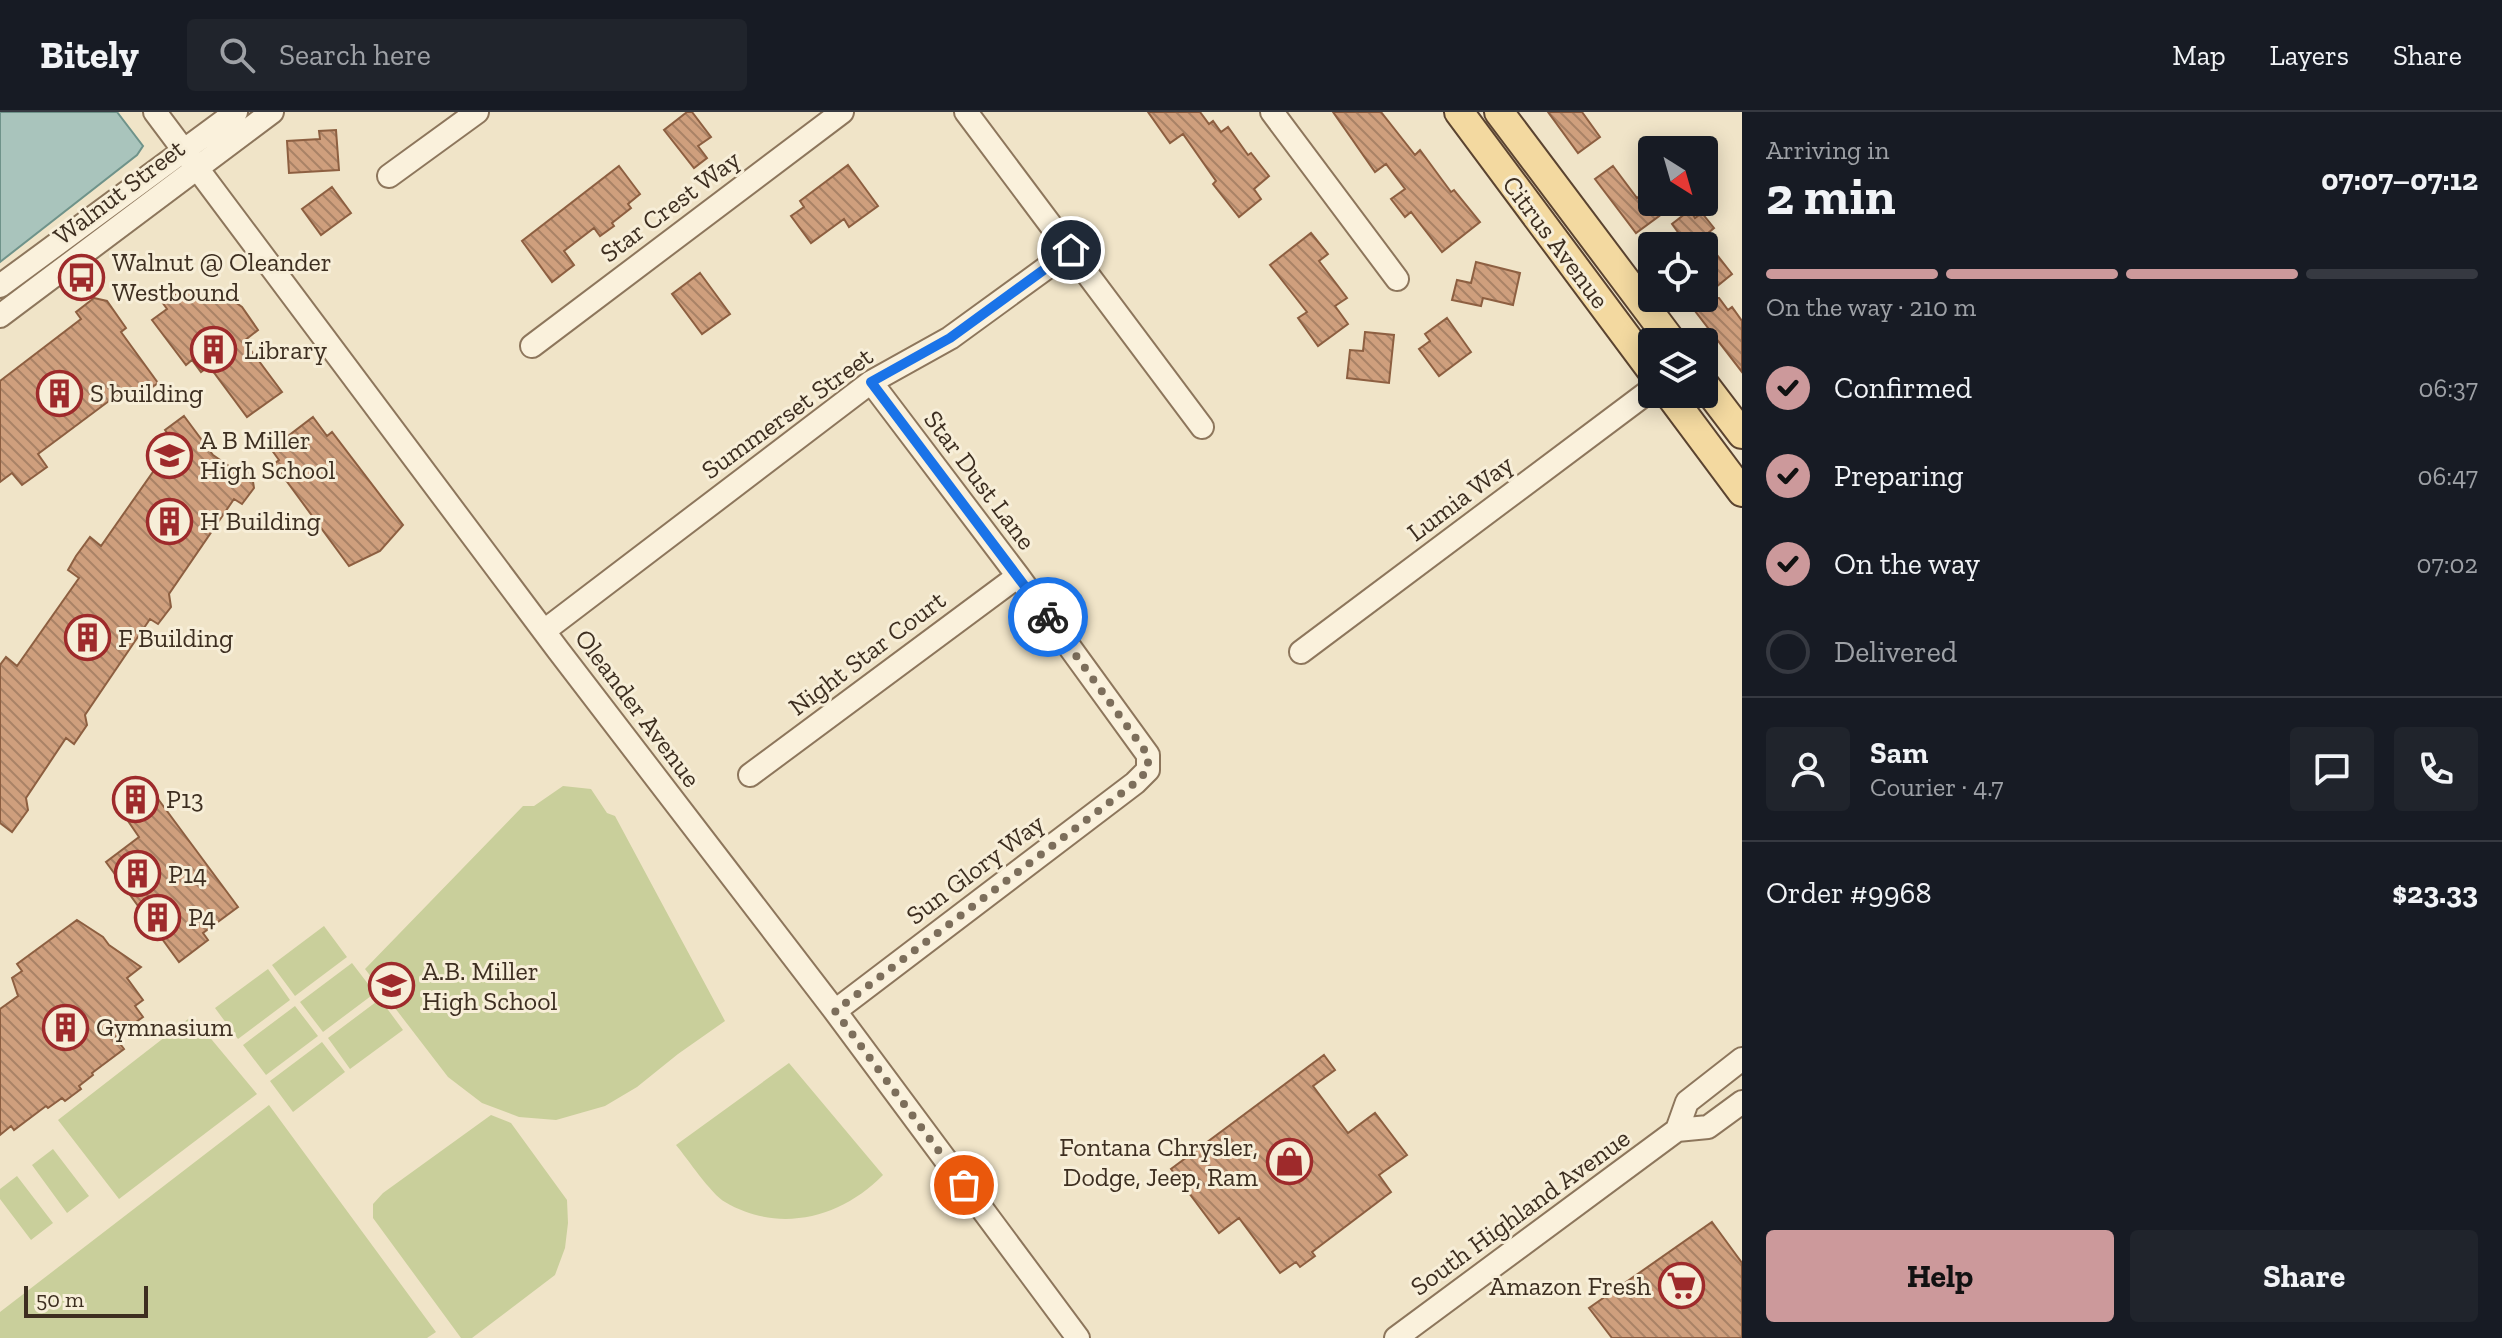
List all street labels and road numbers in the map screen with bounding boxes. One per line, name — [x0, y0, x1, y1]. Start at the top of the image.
street label: Walnut Street — [47, 132, 191, 252]
street label: Star Crest Way — [594, 143, 747, 269]
street label: Citrus Avenue — [1496, 169, 1616, 315]
street label: Summerset Street — [695, 340, 879, 486]
street label: Star Dust Lane — [917, 404, 1043, 556]
street label: Lumia Way — [1401, 447, 1520, 548]
street label: Night Star Court — [782, 583, 952, 722]
street label: Oleander Avenue — [568, 623, 708, 793]
street label: Sun Glory Way — [900, 806, 1051, 931]
street label: South Highland Avenue — [1404, 1122, 1636, 1302]

